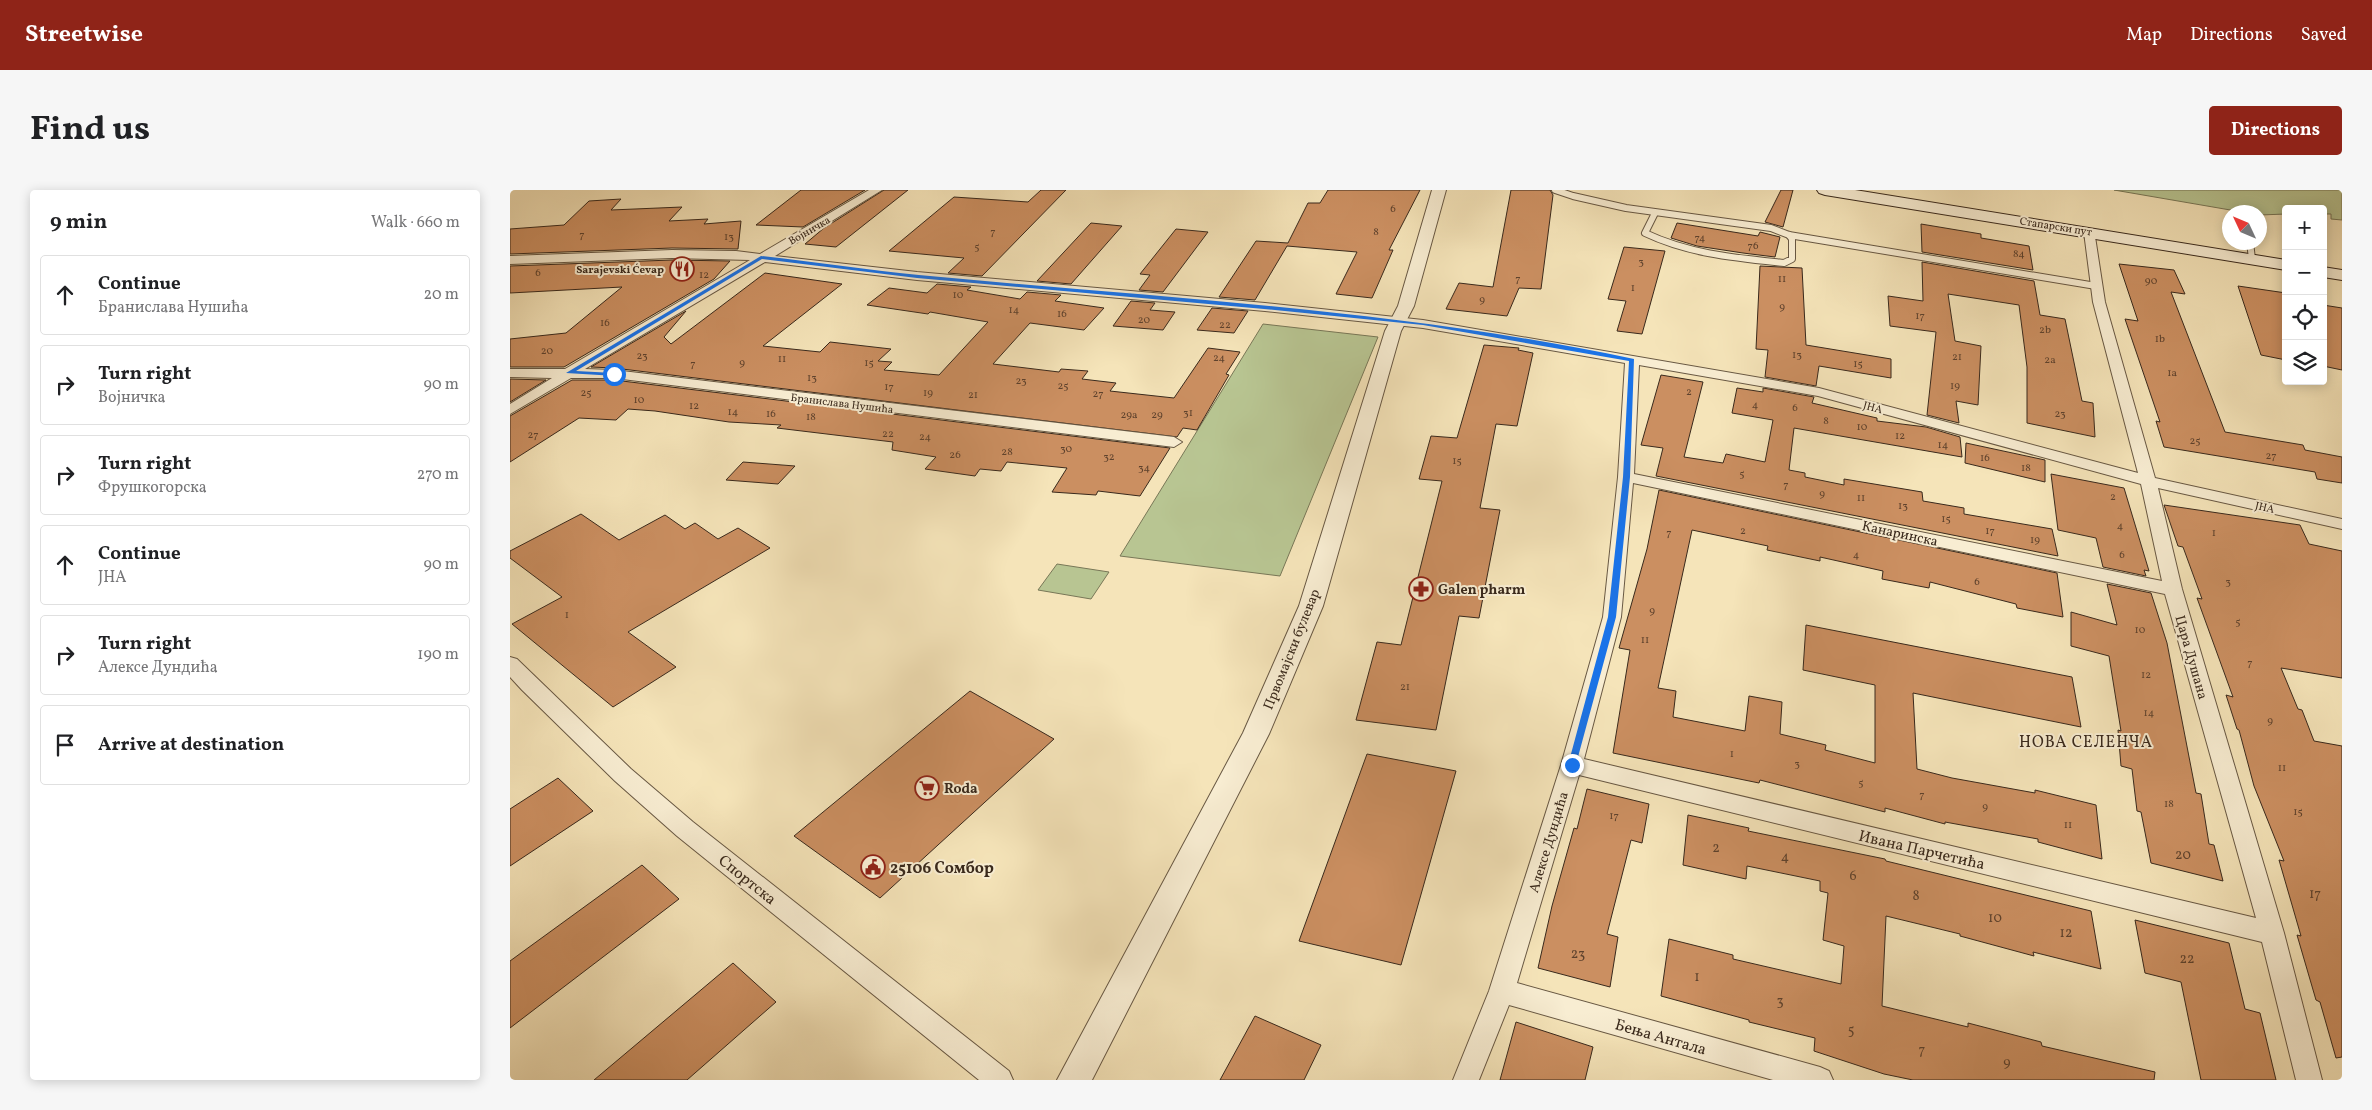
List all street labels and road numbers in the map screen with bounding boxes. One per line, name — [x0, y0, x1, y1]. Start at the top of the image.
street label: Војничка — [786, 213, 834, 249]
street label: Стапарски пут — [2018, 214, 2093, 241]
street label: Бранислава Нушића — [790, 391, 895, 418]
street label: ЈНА — [1861, 399, 1884, 418]
street label: ЈНА — [2253, 499, 2276, 518]
street label: Канаринска — [1860, 517, 1939, 552]
street label: Првомајски булевар — [1259, 586, 1325, 713]
street label: Цара Душана — [2169, 613, 2212, 702]
street label: Алексе Дундића — [1525, 790, 1574, 895]
street label: Ивана Парчетића — [1856, 826, 1987, 876]
street label: Спортска — [713, 850, 781, 911]
street label: Бења Антала — [1612, 1014, 1709, 1062]

